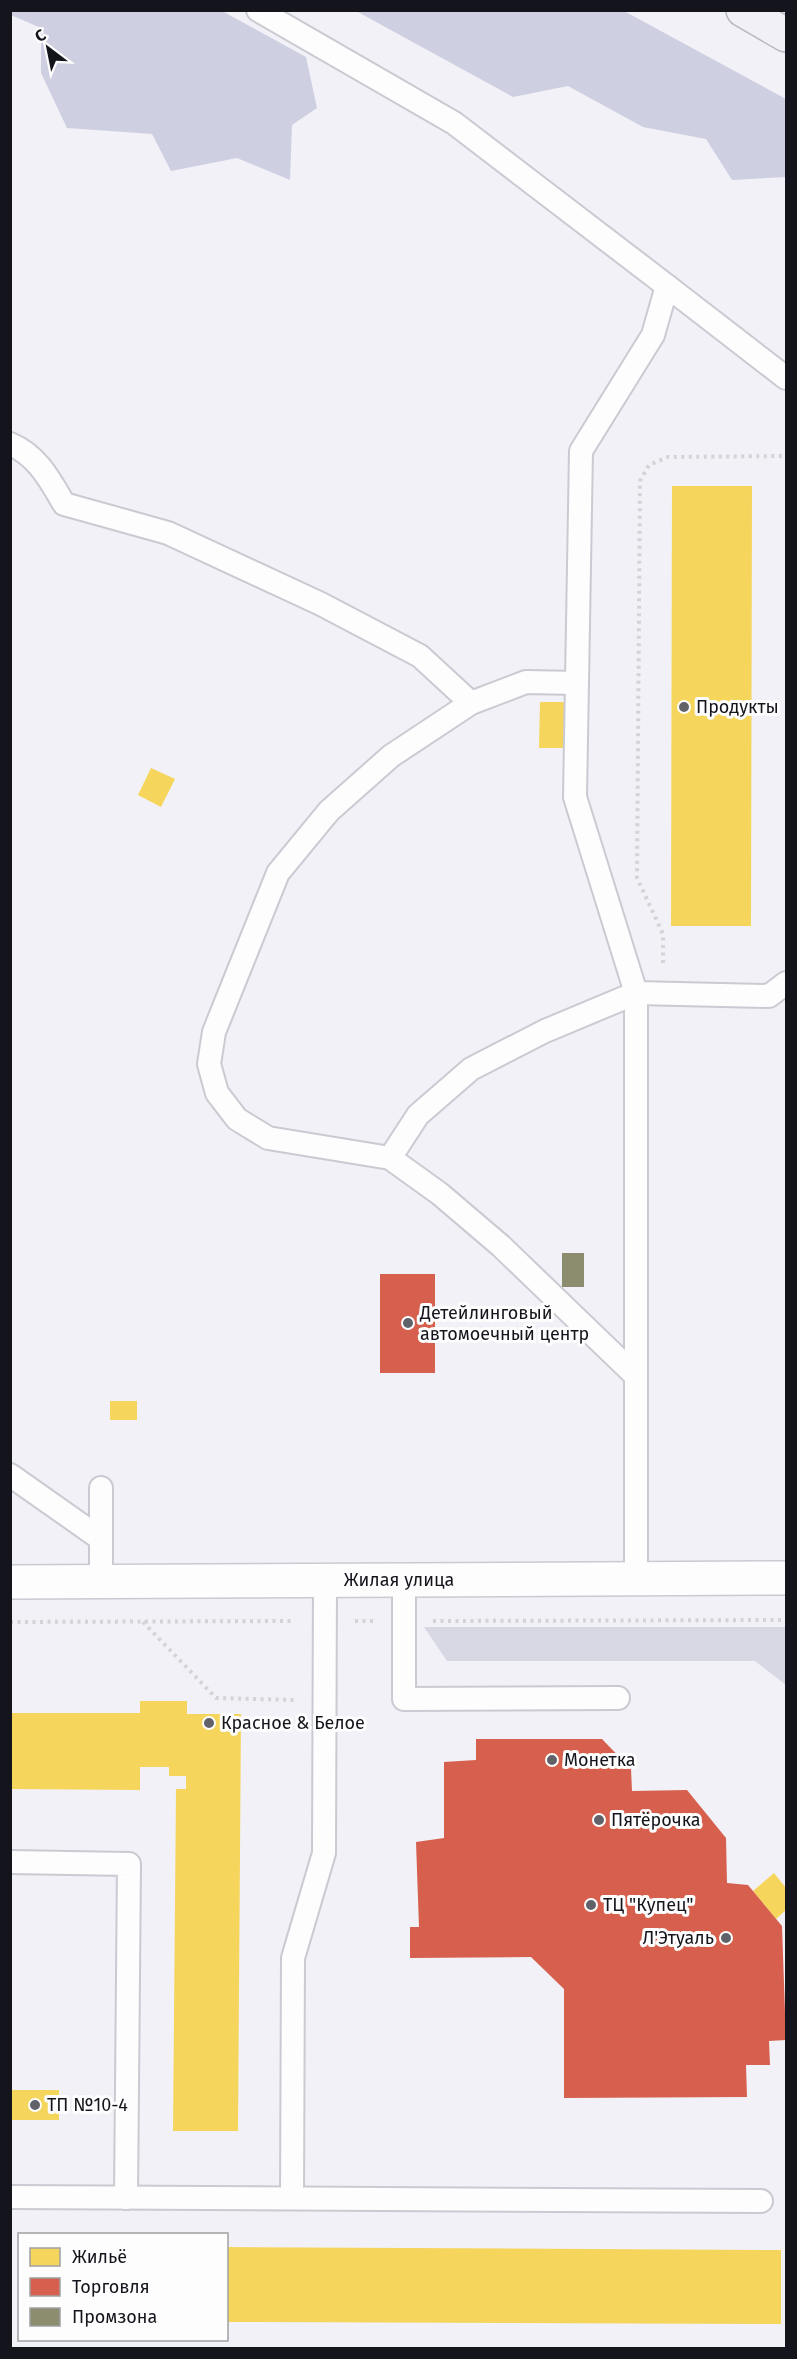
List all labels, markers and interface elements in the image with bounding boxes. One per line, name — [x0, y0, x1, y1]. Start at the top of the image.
north arrow — [18, 18, 78, 78]
text: С — [31, 25, 50, 46]
place label: Продукты — [696, 696, 779, 718]
marker: Продукты — [677, 700, 691, 714]
place label: Детейлинговый автомоечный центр — [419, 1302, 589, 1345]
marker: Детейлинговый автомоечный центр — [401, 1316, 415, 1330]
street label: Жилая улица — [344, 1569, 454, 1591]
place label: Красное & Белое — [221, 1712, 365, 1734]
marker: Красное & Белое — [202, 1716, 216, 1730]
place label: Монетка — [564, 1749, 636, 1771]
marker: Монетка — [545, 1753, 559, 1767]
place label: Пятёрочка — [611, 1809, 701, 1831]
marker: Пятёрочка — [592, 1813, 606, 1827]
place label: ТЦ "Купец" — [603, 1894, 694, 1916]
marker: ТЦ "Купец" — [584, 1898, 598, 1912]
place label: Л'Этуаль — [642, 1927, 714, 1949]
marker: Л'Этуаль — [719, 1931, 733, 1945]
place label: ТП №10-4 — [47, 2094, 128, 2116]
marker: ТП №10-4 — [28, 2098, 42, 2112]
legend — [18, 2233, 228, 2341]
text: Жильё — [72, 2246, 127, 2268]
text: Торговля — [72, 2276, 150, 2298]
text: Промзона — [72, 2306, 157, 2328]

